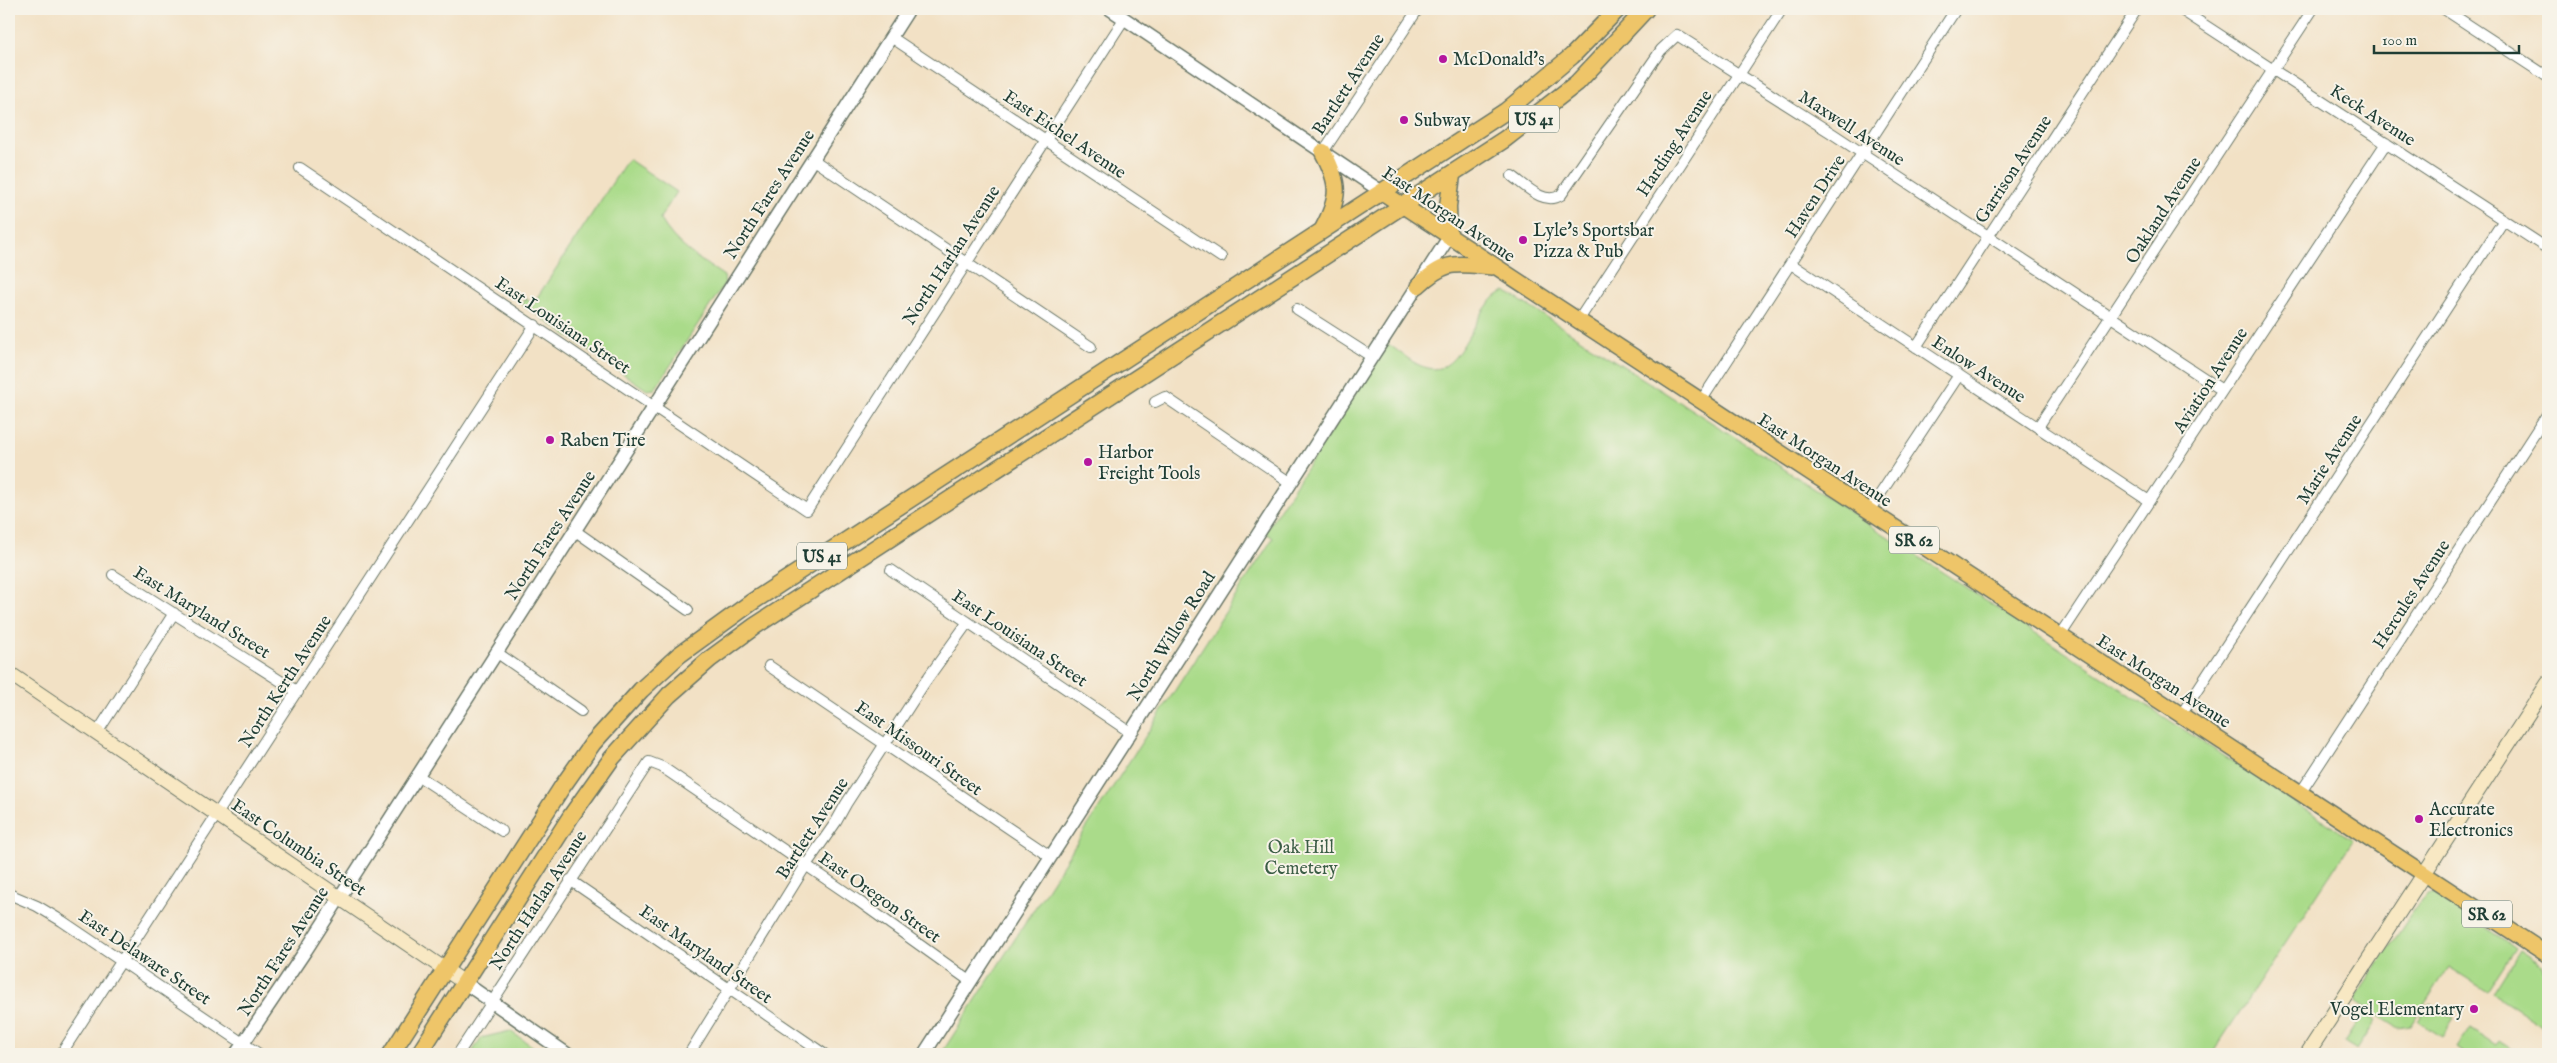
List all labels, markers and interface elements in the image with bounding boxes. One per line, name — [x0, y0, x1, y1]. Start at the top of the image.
scale bar — [2374, 22, 2520, 54]
street label: Bartlett Avenue — [1308, 30, 1391, 140]
text: 100 m — [2382, 31, 2418, 50]
place label: McDonald's — [1453, 49, 1545, 72]
marker: McDonald's — [1437, 53, 1449, 65]
street label: Keck Avenue — [2325, 80, 2419, 152]
street label: East Eichel Avenue — [998, 86, 1130, 185]
street label: Harding Avenue — [1632, 86, 1718, 201]
street label: Maxwell Avenue — [1794, 86, 1909, 172]
road number: US 41 — [1509, 106, 1559, 132]
place label: Subway — [1414, 110, 1470, 133]
street label: Garrison Avenue — [1971, 111, 2058, 228]
marker: Subway — [1398, 114, 1410, 126]
street label: North Fares Avenue — [720, 126, 821, 264]
street label: Haven Drive — [1781, 151, 1852, 243]
street label: Oakland Avenue — [2121, 153, 2207, 269]
street label: East Morgan Avenue — [1377, 162, 1519, 268]
street label: North Harlan Avenue — [898, 182, 1006, 330]
place label: Lyle's Sportsbar Pizza & Pub — [1533, 220, 1654, 264]
marker: Lyle's Sportsbar Pizza & Pub — [1517, 234, 1529, 246]
street label: East Louisiana Street — [490, 272, 634, 380]
street label: Aviation Avenue — [2168, 324, 2254, 439]
street label: Enlow Avenue — [1927, 331, 2029, 409]
street label: East Morgan Avenue — [1753, 409, 1896, 513]
street label: Marie Avenue — [2292, 410, 2368, 509]
place label: Raben Tire — [560, 430, 646, 453]
marker: Raben Tire — [544, 434, 556, 446]
place label: Harbor Freight Tools — [1098, 442, 1200, 486]
marker: Harbor Freight Tools — [1082, 456, 1094, 468]
street label: North Fares Avenue — [501, 467, 602, 605]
road number: SR 62 — [1889, 526, 1939, 554]
street label: Hercules Avenue — [2368, 536, 2456, 654]
road number: US 41 — [797, 542, 847, 570]
street label: East Maryland Street — [128, 562, 274, 665]
street label: North Willow Road — [1123, 567, 1222, 706]
street label: East Louisiana Street — [947, 585, 1091, 693]
street label: North Kerth Avenue — [235, 611, 338, 752]
street label: East Morgan Avenue — [2092, 630, 2235, 734]
street label: East Missouri Street — [850, 697, 986, 802]
street label: Bartlett Avenue — [772, 774, 855, 884]
street label: East Columbia Street — [226, 795, 370, 902]
place label: Accurate Electronics — [2428, 799, 2513, 843]
marker: Accurate Electronics — [2413, 813, 2425, 825]
street label: North Harlan Avenue — [485, 827, 593, 975]
park label: Oak Hill Cemetery — [1264, 837, 1338, 881]
street label: East Oregon Street — [814, 847, 945, 949]
street label: North Fares Avenue — [234, 883, 335, 1021]
street label: East Maryland Street — [634, 901, 776, 1010]
road number: SR 62 — [2462, 901, 2512, 928]
street label: East Delaware Street — [73, 905, 215, 1011]
place label: Vogel Elementary — [2329, 999, 2464, 1022]
marker: Vogel Elementary — [2468, 1003, 2480, 1015]

